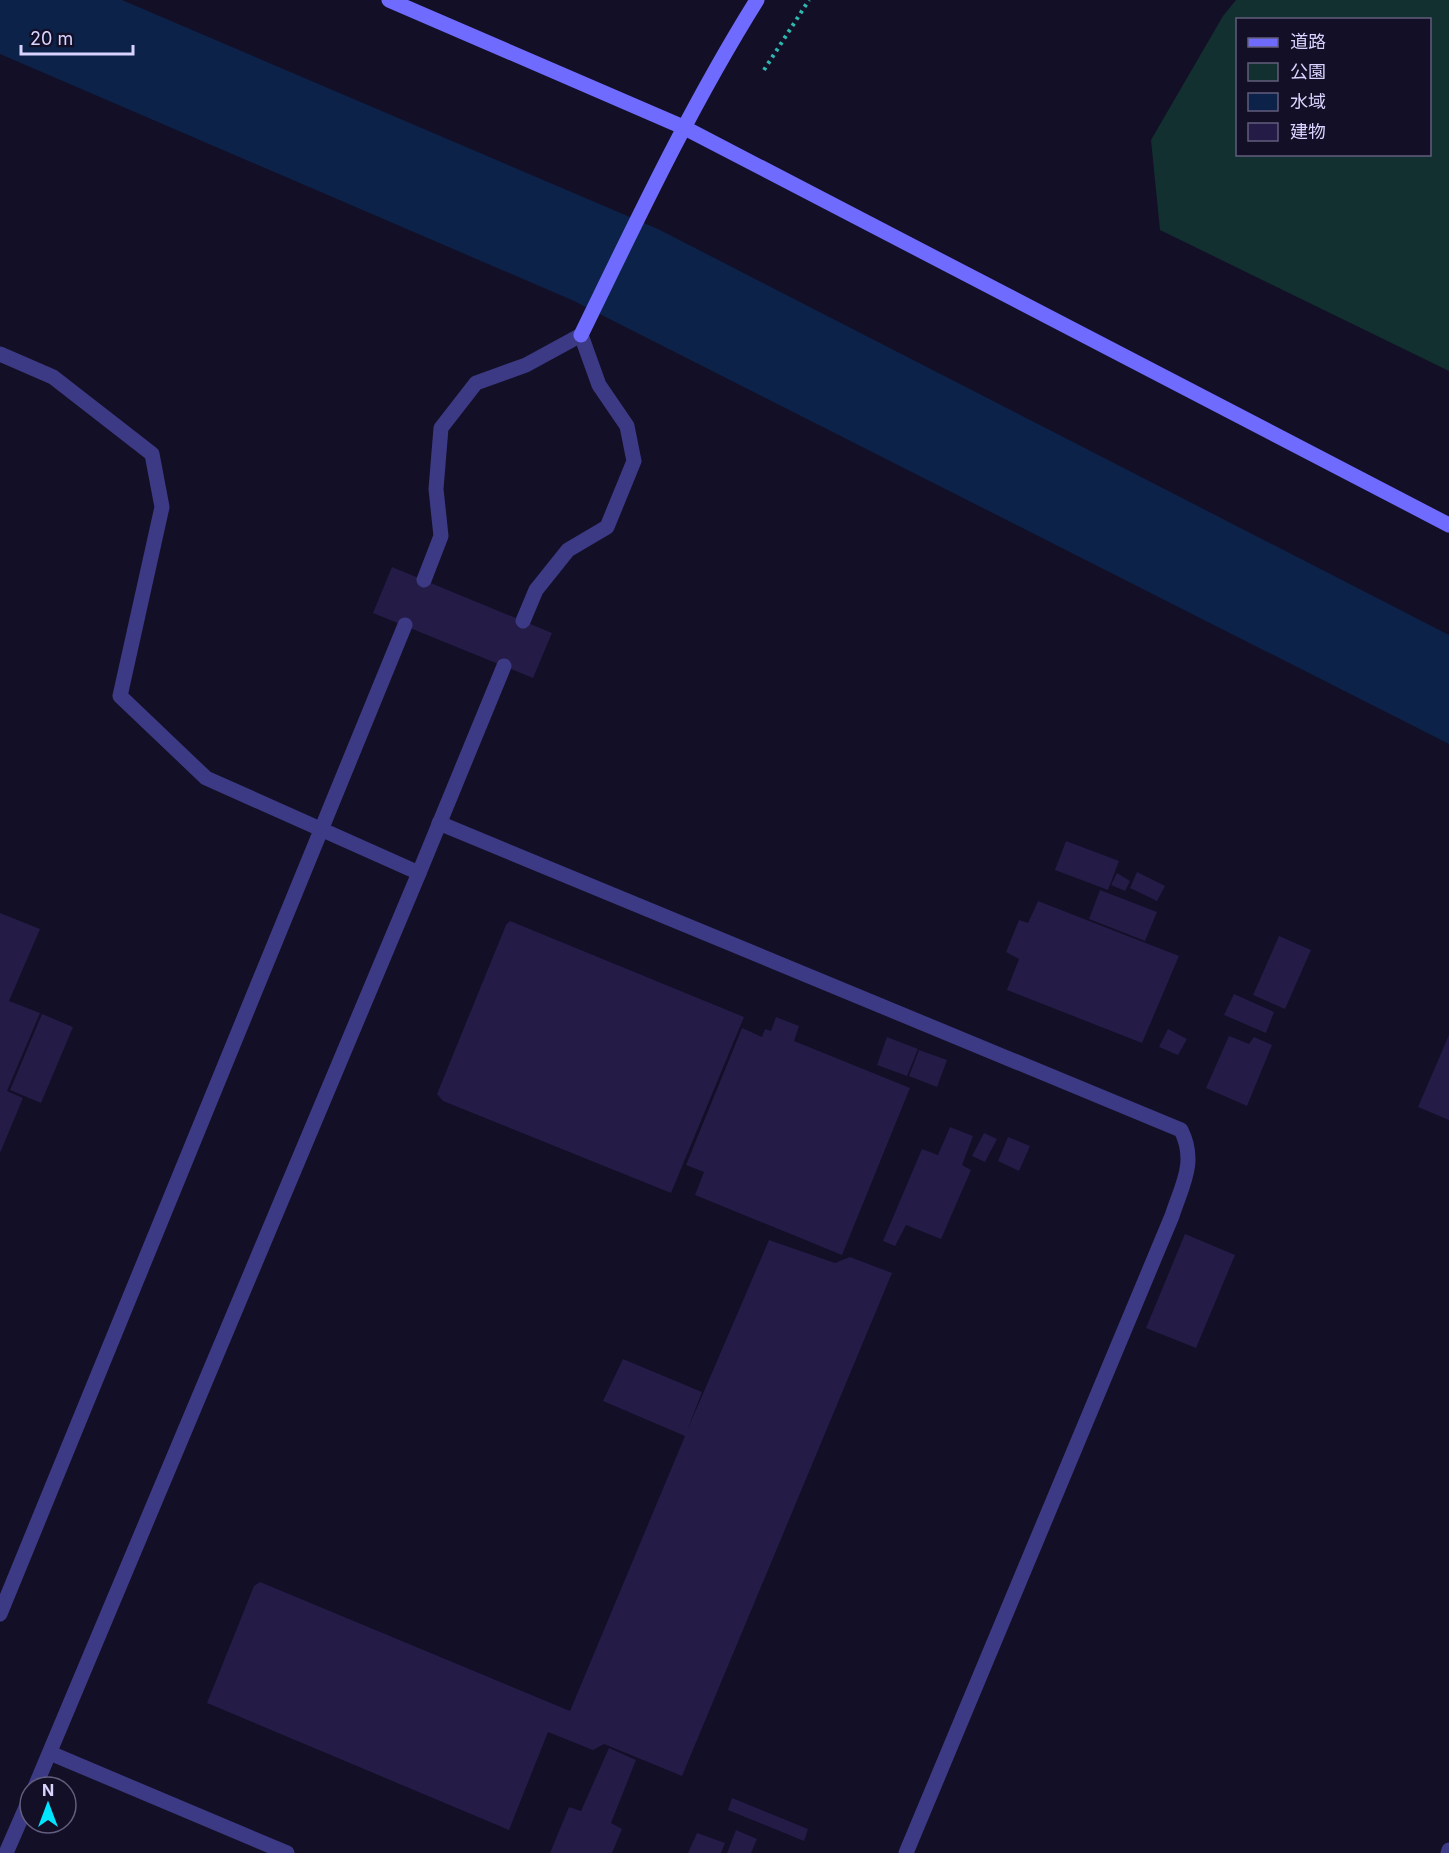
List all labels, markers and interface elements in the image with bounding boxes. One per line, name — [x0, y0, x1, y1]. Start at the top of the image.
scale bar — [21, 18, 134, 56]
legend — [1236, 18, 1431, 156]
text: 20 m — [30, 28, 73, 49]
text: 道路 — [1290, 31, 1326, 52]
text: 公園 — [1290, 61, 1326, 82]
text: 水域 — [1290, 91, 1326, 112]
text: 建物 — [1290, 121, 1326, 142]
north arrow — [18, 1775, 78, 1835]
text: N — [42, 1780, 54, 1800]

